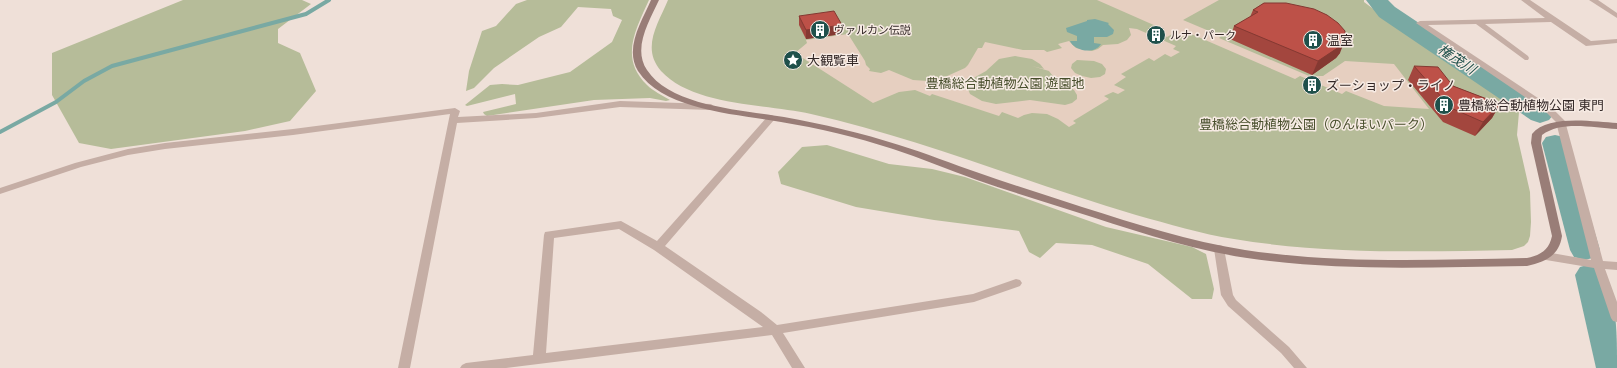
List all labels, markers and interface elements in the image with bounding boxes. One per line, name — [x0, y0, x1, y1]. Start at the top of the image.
building icon: ヴァルカン伝説 — [809, 19, 831, 41]
place label: ヴァルカン伝説 — [834, 24, 911, 36]
building icon: ルナ・パーク — [1145, 24, 1167, 46]
place label: ルナ・パーク — [1170, 29, 1236, 41]
building icon: 温室 — [1302, 29, 1324, 51]
place label: 温室 — [1327, 33, 1353, 48]
water label: 権茂川 — [1435, 41, 1481, 78]
place icon: 大観覧車 — [782, 49, 804, 71]
place label: 大観覧車 — [807, 53, 859, 68]
building icon: ズーショップ・ライノ — [1301, 74, 1323, 96]
park label: 豊橋総合動植物公園 遊園地 — [925, 76, 1085, 91]
place label: ズーショップ・ライノ — [1326, 78, 1456, 93]
building icon: 豊橋総合動植物公園 東門 — [1433, 94, 1455, 116]
place label: 豊橋総合動植物公園 東門 — [1458, 98, 1604, 113]
park label: 豊橋総合動植物公園（のんほいパーク） — [1199, 117, 1433, 132]

